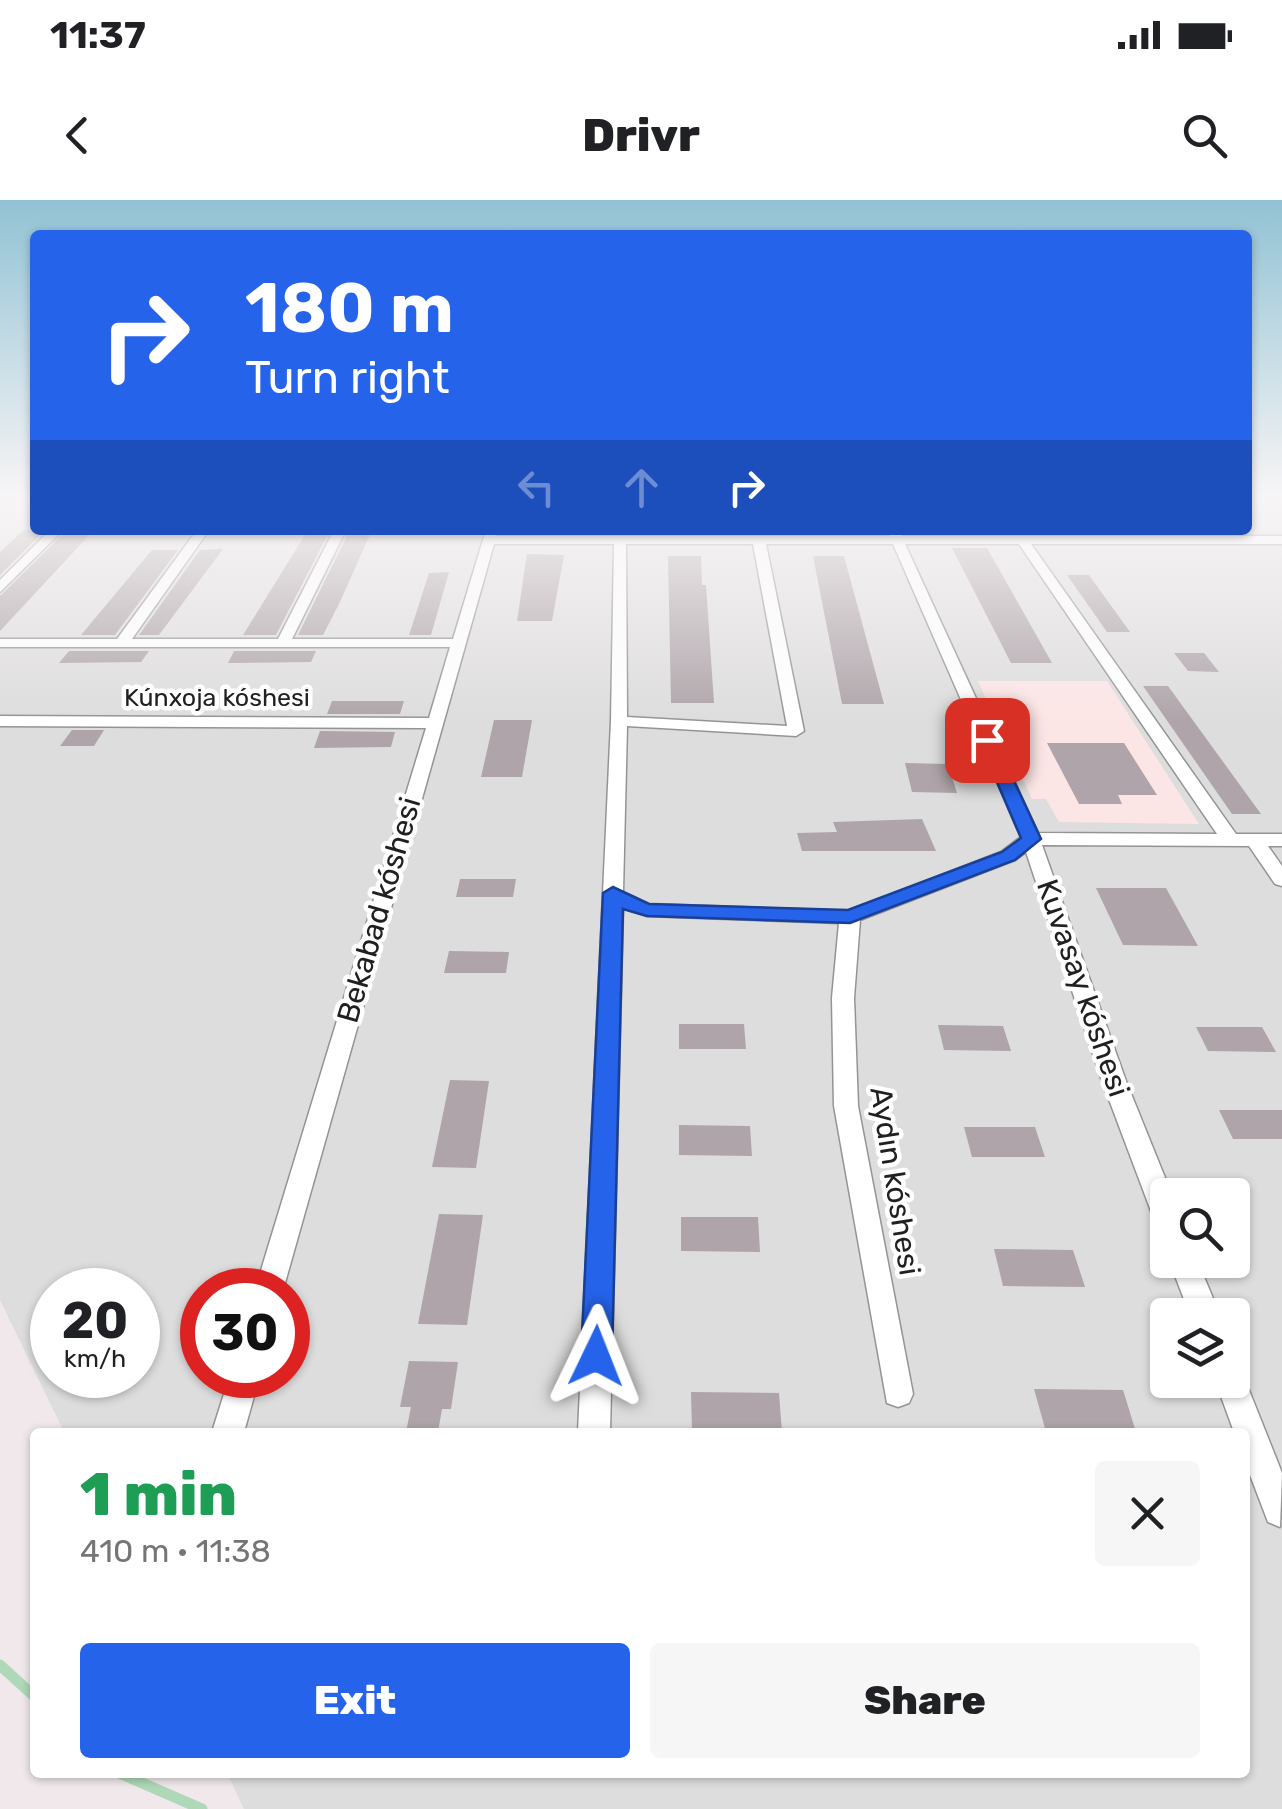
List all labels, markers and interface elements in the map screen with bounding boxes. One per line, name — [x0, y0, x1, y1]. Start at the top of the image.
text: 11:37 — [50, 12, 146, 58]
icon: back — [50, 108, 105, 163]
icon: search — [1177, 108, 1232, 163]
text: Drivr — [582, 109, 700, 162]
text: 180 m — [245, 267, 454, 350]
icon: right — [80, 270, 210, 400]
text: Turn right — [245, 351, 449, 404]
icon: left — [509, 460, 564, 515]
icon: ahead — [614, 460, 669, 515]
icon: right — [719, 460, 774, 515]
street label: Kúnxoja kóshesi — [124, 683, 310, 712]
pin — [945, 698, 1030, 783]
icon: arrive — [960, 713, 1015, 768]
street label: Bekabad kóshesi — [330, 793, 428, 1027]
street label: Kuvasay kóshesi — [1029, 875, 1137, 1101]
street label: Aydın kóshesi — [862, 1084, 928, 1278]
map controls — [1150, 1178, 1250, 1398]
button: search — [1150, 1178, 1250, 1278]
speed limit sign: 30 — [180, 1268, 310, 1398]
text: 20 — [62, 1291, 128, 1351]
button: layers — [1150, 1298, 1250, 1398]
position arrow — [544, 1304, 648, 1408]
text: km/h — [64, 1344, 126, 1373]
text: 1 min — [80, 1459, 237, 1530]
button: close — [1095, 1461, 1200, 1566]
text: 410 m · 11:38 — [80, 1532, 271, 1570]
button: Exit — [80, 1643, 630, 1758]
button: Share — [650, 1643, 1200, 1758]

